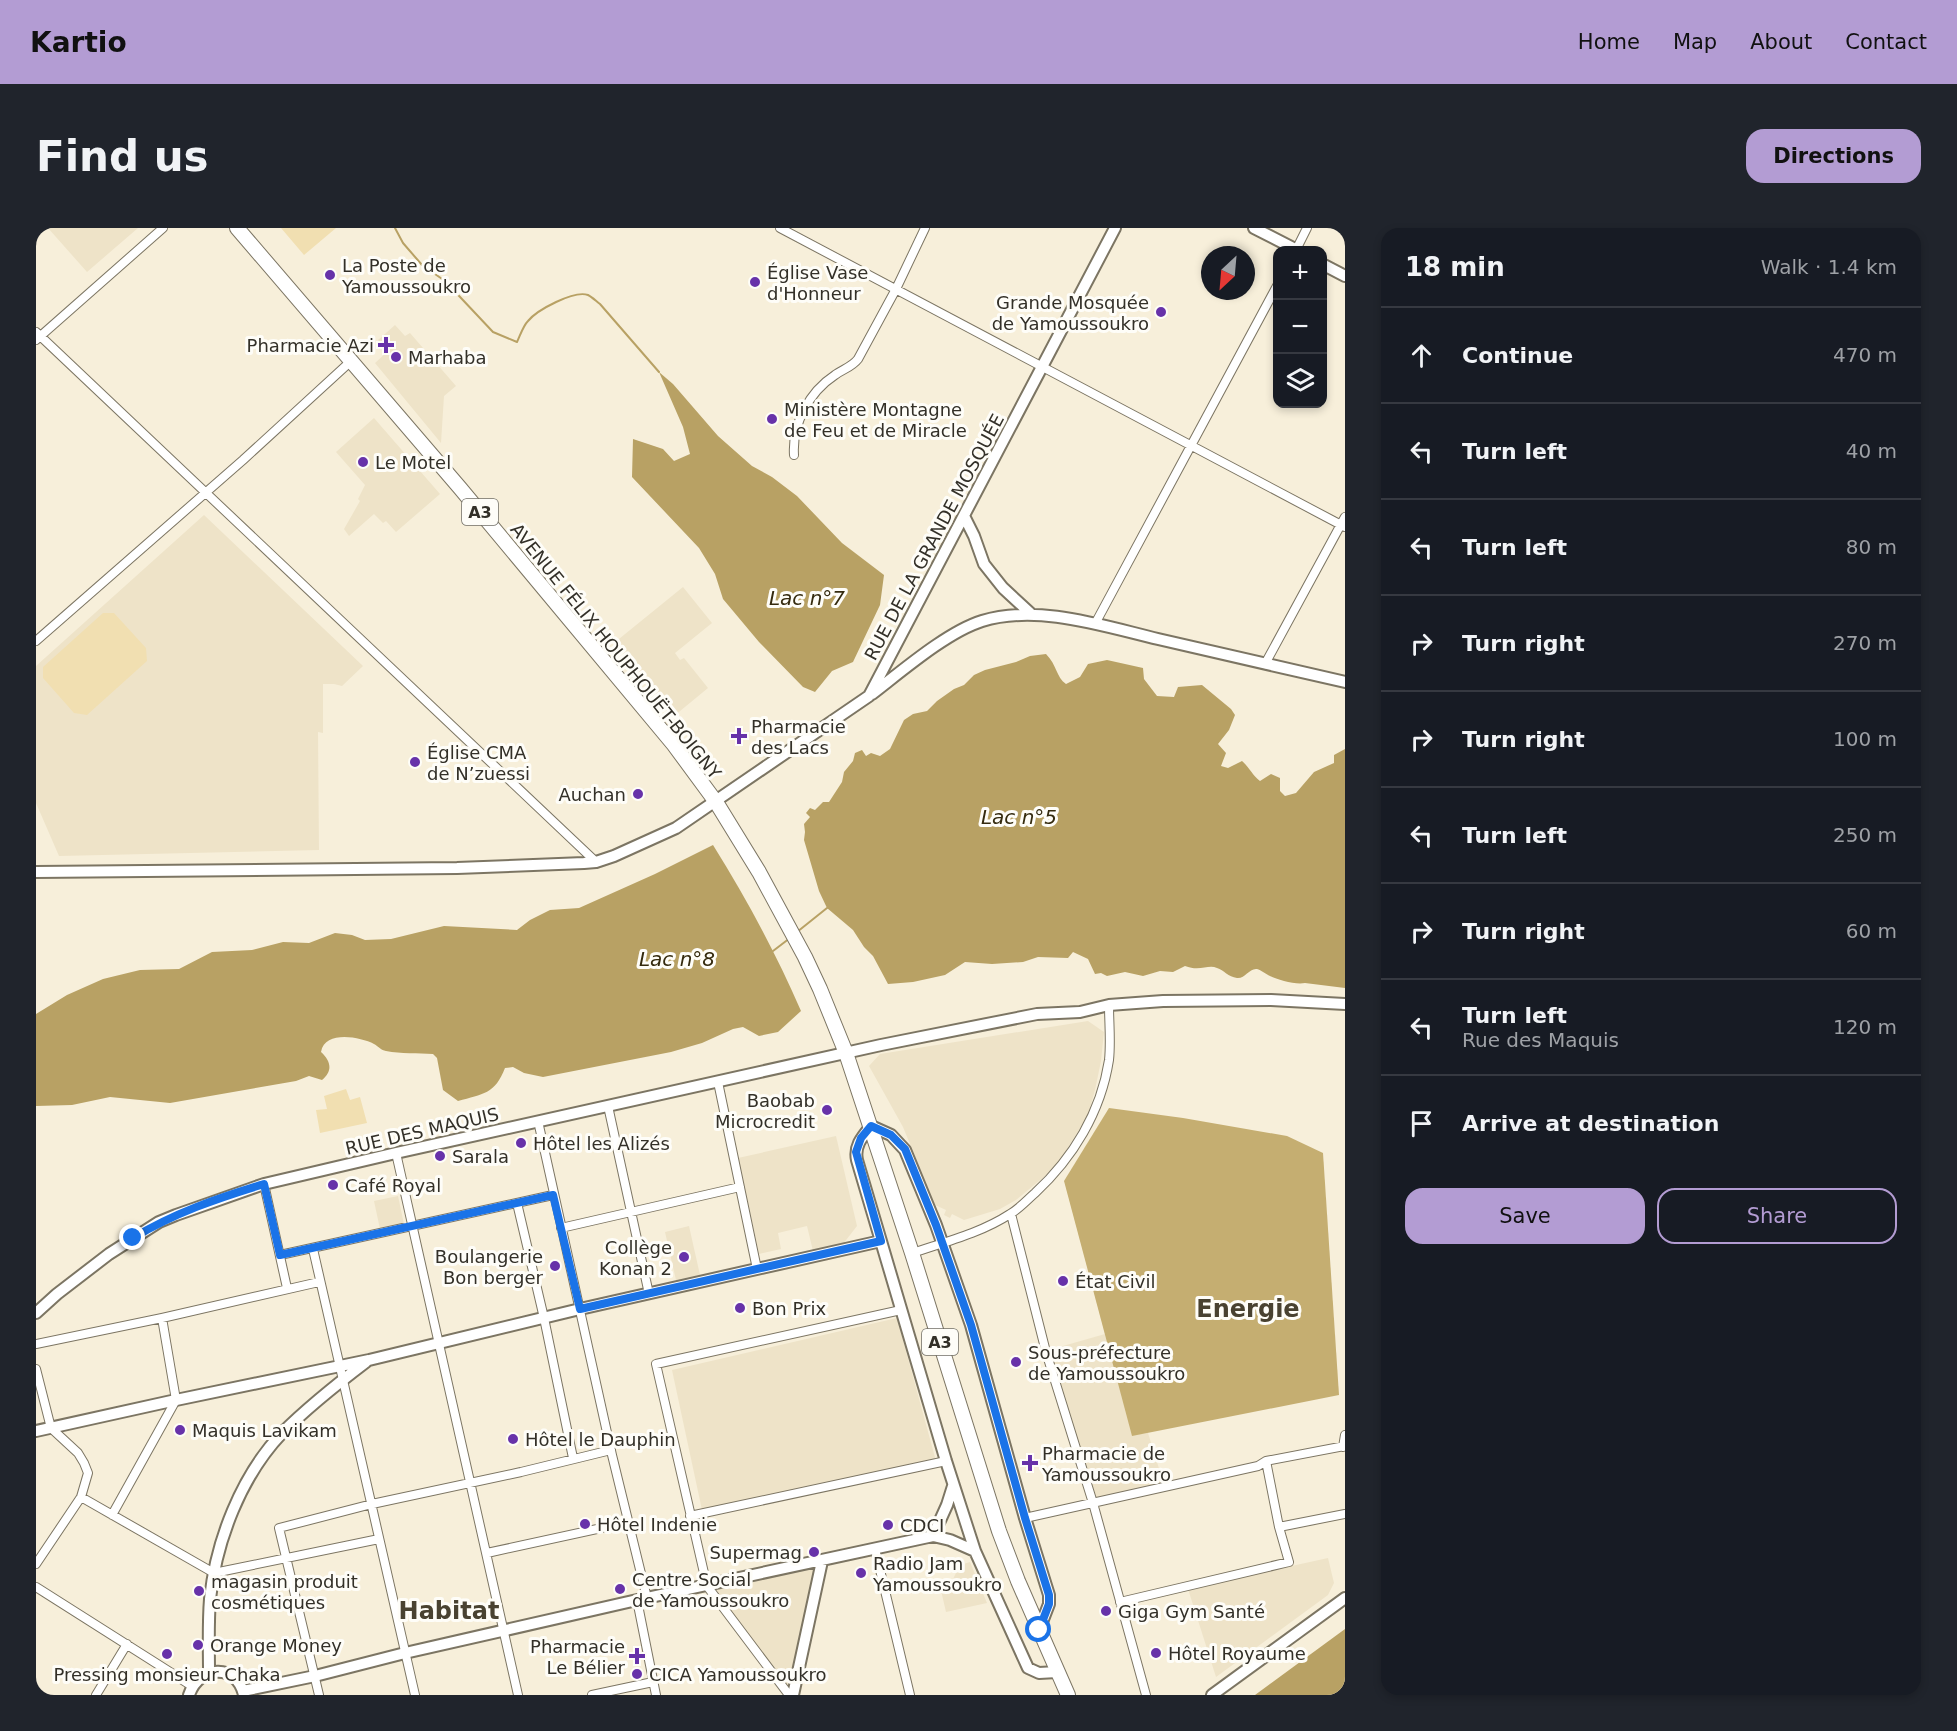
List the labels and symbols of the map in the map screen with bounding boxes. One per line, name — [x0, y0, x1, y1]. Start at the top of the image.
north arrow — [1201, 246, 1255, 300]
place label: La Poste de Yamoussoukro — [341, 255, 471, 297]
place label: Église Vase d'Honneur — [767, 262, 868, 304]
marker: La Poste de Yamoussoukro — [323, 268, 337, 282]
marker: Église Vase d'Honneur — [748, 275, 762, 289]
place label: Grande Mosquée de Yamoussoukro — [992, 292, 1149, 334]
marker: Grande Mosquée de Yamoussoukro — [1154, 305, 1168, 319]
place label: Pharmacie Azi — [247, 335, 374, 356]
marker: Pharmacie Azi — [379, 338, 393, 352]
place label: Marhaba — [408, 347, 487, 368]
marker: Marhaba — [389, 350, 403, 364]
place label: Ministère Montagne de Feu et de Miracle — [784, 399, 967, 441]
street label: RUE DE LA GRANDE MOSQUÉE — [860, 410, 1008, 664]
marker: Ministère Montagne de Feu et de Miracle — [765, 412, 779, 426]
place label: Le Motel — [375, 452, 451, 473]
marker: Le Motel — [356, 455, 370, 469]
road number: A3 — [462, 499, 498, 525]
street label: AVENUE FÉLIX HOUPHOUËT-BOIGNY — [506, 519, 726, 784]
water label: Lac n°7 — [769, 586, 845, 610]
place label: Pharmacie des Lacs — [751, 716, 846, 758]
marker: Pharmacie des Lacs — [732, 729, 746, 743]
place label: Église CMA de N’zuessi — [427, 742, 530, 784]
marker: Église CMA de N’zuessi — [408, 755, 422, 769]
place label: Auchan — [559, 784, 626, 805]
marker: Auchan — [631, 787, 645, 801]
water label: Lac n°5 — [981, 805, 1057, 829]
water label: Lac n°8 — [639, 947, 715, 971]
place label: Baobab Microcredit — [715, 1090, 815, 1132]
street label: RUE DES MAQUIS — [343, 1103, 501, 1159]
marker: Baobab Microcredit — [820, 1103, 834, 1117]
place label: Hôtel les Alizés — [533, 1133, 670, 1154]
marker: Hôtel les Alizés — [514, 1136, 528, 1150]
place label: Sarala — [452, 1146, 509, 1167]
marker: Sarala — [433, 1149, 447, 1163]
place label: Café Royal — [345, 1175, 441, 1196]
marker: Café Royal — [326, 1178, 340, 1192]
route end — [119, 1224, 145, 1250]
place label: Collège Konan 2 — [599, 1237, 672, 1279]
place label: Boulangerie Bon berger — [435, 1246, 544, 1288]
marker: Collège Konan 2 — [677, 1250, 691, 1264]
marker: Boulangerie Bon berger — [548, 1259, 562, 1273]
place label: État Civil — [1075, 1271, 1155, 1292]
marker: État Civil — [1056, 1274, 1070, 1288]
district label: Energie — [1196, 1295, 1300, 1323]
place label: Bon Prix — [752, 1298, 826, 1319]
marker: Bon Prix — [733, 1301, 747, 1315]
road number: A3 — [922, 1329, 958, 1355]
place label: Sous-préfecture de Yamoussoukro — [1028, 1342, 1185, 1384]
marker: Sous-préfecture de Yamoussoukro — [1009, 1355, 1023, 1369]
place label: Maquis Lavikam — [192, 1420, 337, 1441]
marker: Maquis Lavikam — [173, 1423, 187, 1437]
place label: Hôtel le Dauphin — [525, 1429, 676, 1450]
marker: Hôtel le Dauphin — [506, 1432, 520, 1446]
place label: Pharmacie de Yamoussoukro — [1041, 1443, 1171, 1485]
marker: Pharmacie de Yamoussoukro — [1023, 1456, 1037, 1470]
place label: Hôtel Indenie — [597, 1514, 717, 1535]
place label: CDCI — [900, 1515, 944, 1536]
marker: Hôtel Indenie — [578, 1517, 592, 1531]
marker: CDCI — [881, 1518, 895, 1532]
place label: Supermag — [710, 1542, 802, 1563]
marker: Supermag — [807, 1545, 821, 1559]
place label: Radio Jam Yamoussoukro — [872, 1553, 1002, 1595]
marker: Radio Jam Yamoussoukro — [854, 1566, 868, 1580]
place label: Centre Social de Yamoussoukro — [632, 1569, 789, 1611]
place label: magasin produit cosmétiques — [211, 1571, 358, 1613]
marker: Centre Social de Yamoussoukro — [613, 1582, 627, 1596]
marker: magasin produit cosmétiques — [192, 1584, 206, 1598]
district label: Habitat — [399, 1597, 499, 1625]
place label: Giga Gym Santé — [1118, 1601, 1265, 1622]
marker: Giga Gym Santé — [1099, 1604, 1113, 1618]
route start — [1025, 1616, 1051, 1642]
place label: Orange Money — [210, 1635, 342, 1656]
place label: Pharmacie Le Bélier — [530, 1636, 626, 1678]
marker: Orange Money — [191, 1638, 205, 1652]
place label: Hôtel Royaume — [1168, 1643, 1306, 1664]
marker: Hôtel Royaume — [1149, 1646, 1163, 1660]
marker: Pressing monsieur Chaka — [160, 1647, 174, 1661]
marker: Pharmacie Le Bélier — [630, 1649, 644, 1663]
place label: Pressing monsieur Chaka — [53, 1664, 281, 1685]
place label: CICA Yamoussoukro — [649, 1664, 827, 1685]
marker: CICA Yamoussoukro — [630, 1667, 644, 1681]

